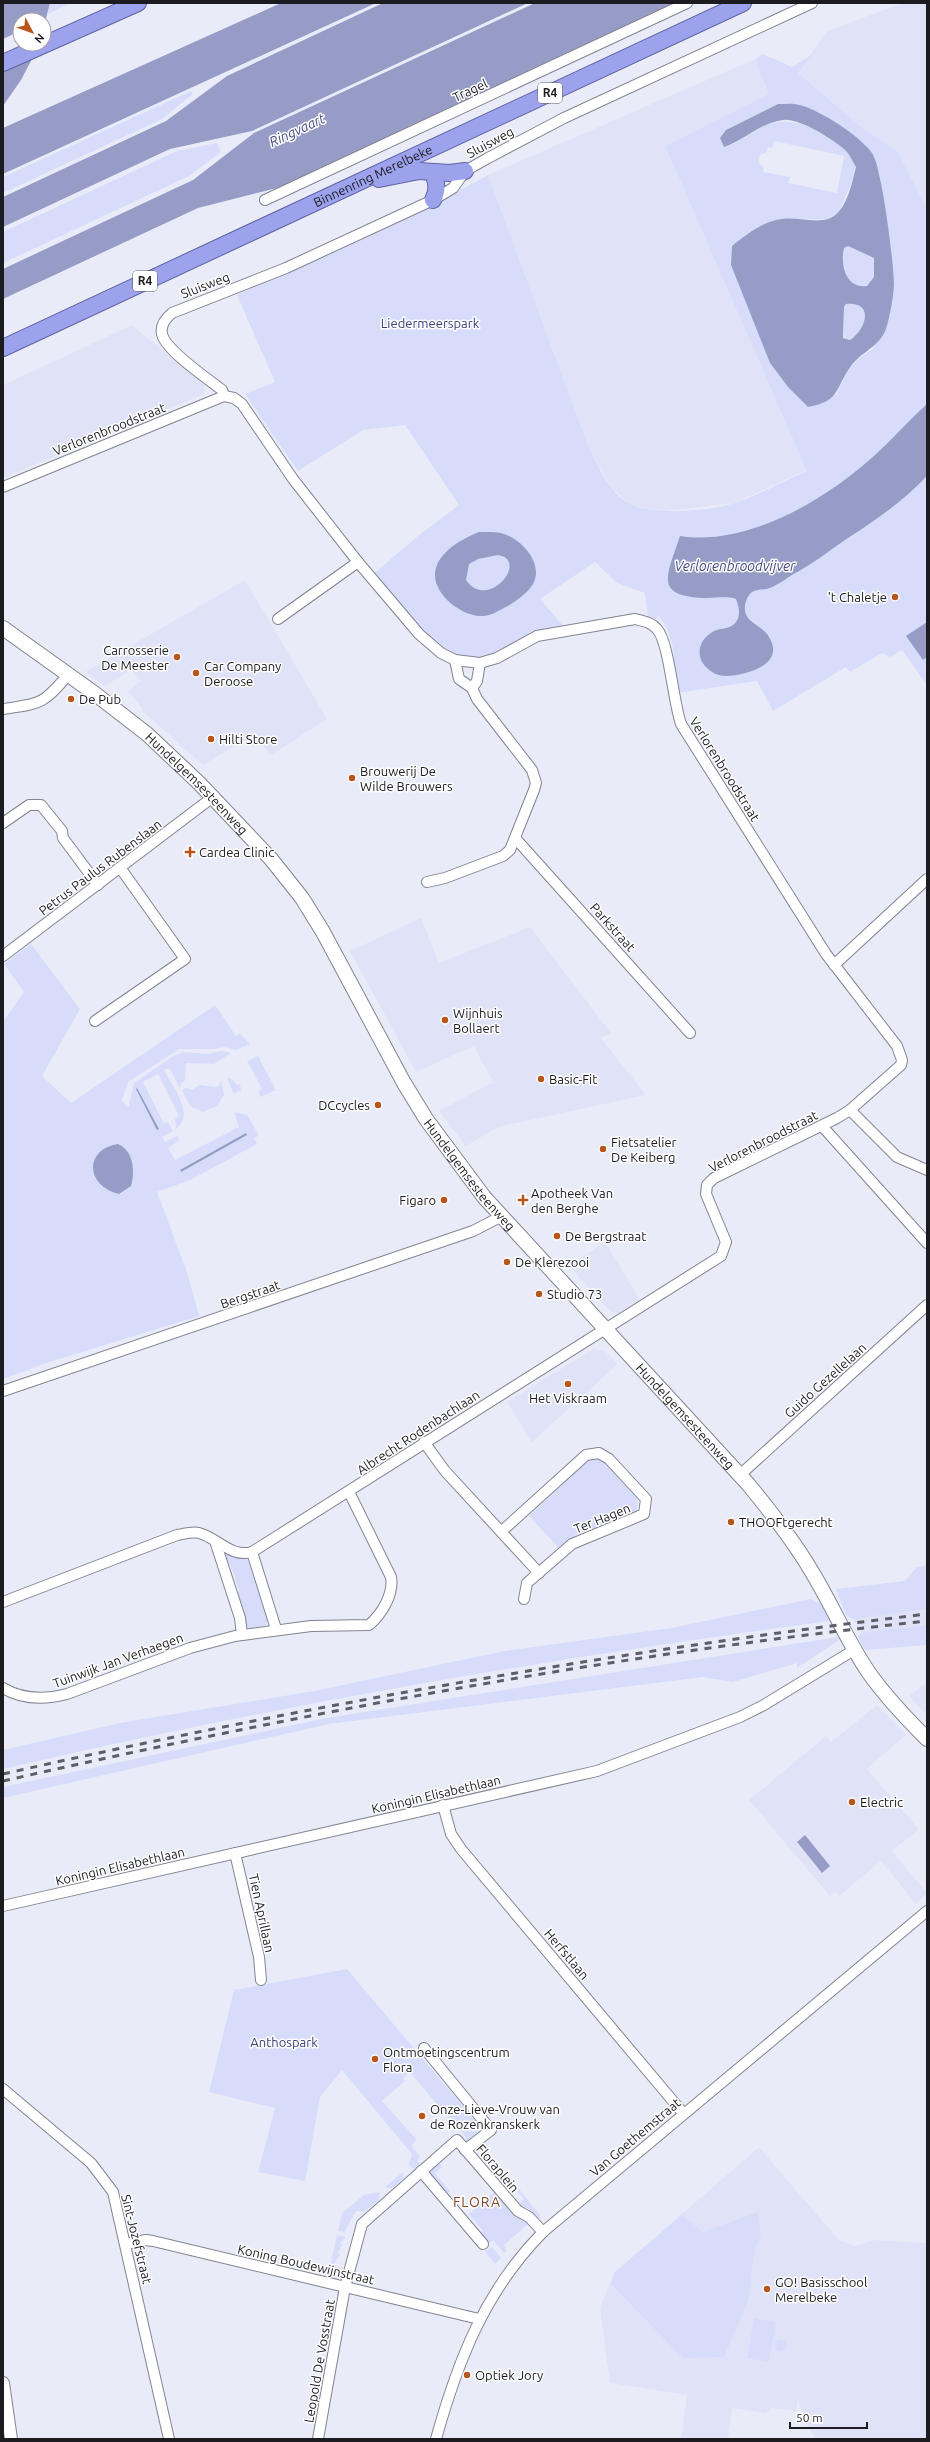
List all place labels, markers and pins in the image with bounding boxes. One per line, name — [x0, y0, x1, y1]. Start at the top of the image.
place label: 't Chaletje — [828, 590, 887, 604]
marker: 't Chaletje — [890, 592, 900, 602]
place label: Carrosserie De Meester — [101, 643, 169, 672]
marker: Carrosserie De Meester — [172, 652, 182, 662]
place label: Car Company Deroose — [204, 659, 281, 688]
marker: Car Company Deroose — [191, 668, 201, 678]
place label: De Pub — [79, 692, 121, 706]
marker: De Pub — [66, 694, 76, 704]
place label: Hilti Store — [219, 732, 277, 746]
marker: Hilti Store — [206, 734, 216, 744]
place label: Brouwerij De Wilde Brouwers — [360, 764, 453, 793]
marker: Brouwerij De Wilde Brouwers — [347, 773, 357, 783]
place label: Cardea Clinic — [199, 845, 274, 859]
marker: Cardea Clinic — [184, 846, 196, 858]
place label: Wijnhuis Bollaert — [453, 1006, 503, 1035]
marker: Wijnhuis Bollaert — [440, 1015, 450, 1025]
place label: Basic-Fit — [549, 1072, 597, 1086]
marker: Basic-Fit — [536, 1074, 546, 1084]
place label: DCcycles — [318, 1098, 370, 1112]
marker: DCcycles — [373, 1100, 383, 1110]
place label: Fietsatelier De Keiberg — [611, 1135, 677, 1164]
marker: Fietsatelier De Keiberg — [598, 1144, 608, 1154]
place label: Apotheek Van den Berghe — [531, 1186, 613, 1215]
place label: Figaro — [399, 1193, 436, 1207]
marker: Figaro — [439, 1195, 449, 1205]
marker: Apotheek Van den Berghe — [518, 1195, 528, 1205]
place label: De Bergstraat — [565, 1229, 646, 1243]
marker: De Bergstraat — [552, 1231, 562, 1241]
place label: De Klerezooi — [515, 1255, 589, 1269]
marker: De Klerezooi — [502, 1257, 512, 1267]
place label: Studio 73 — [547, 1287, 602, 1301]
marker: Studio 73 — [534, 1289, 544, 1299]
marker: Het Viskraam — [563, 1379, 573, 1389]
place label: Het Viskraam — [529, 1391, 607, 1405]
place label: THOOFtgerecht — [739, 1515, 833, 1529]
marker: THOOFtgerecht — [726, 1517, 736, 1527]
place label: Electric — [860, 1795, 903, 1809]
marker: Electric — [847, 1797, 857, 1807]
place label: Ontmoetingscentrum Flora — [383, 2045, 510, 2074]
marker: Ontmoetingscentrum Flora — [370, 2054, 380, 2064]
place label: Onze-Lieve-Vrouw van de Rozenkranskerk — [430, 2102, 560, 2131]
marker: Onze-Lieve-Vrouw van de Rozenkranskerk — [417, 2111, 427, 2121]
place label: GO! Basisschool Merelbeke — [775, 2275, 868, 2304]
marker: GO! Basisschool Merelbeke — [762, 2284, 772, 2294]
place label: Optiek Jory — [475, 2368, 543, 2382]
marker: Optiek Jory — [462, 2370, 472, 2380]

